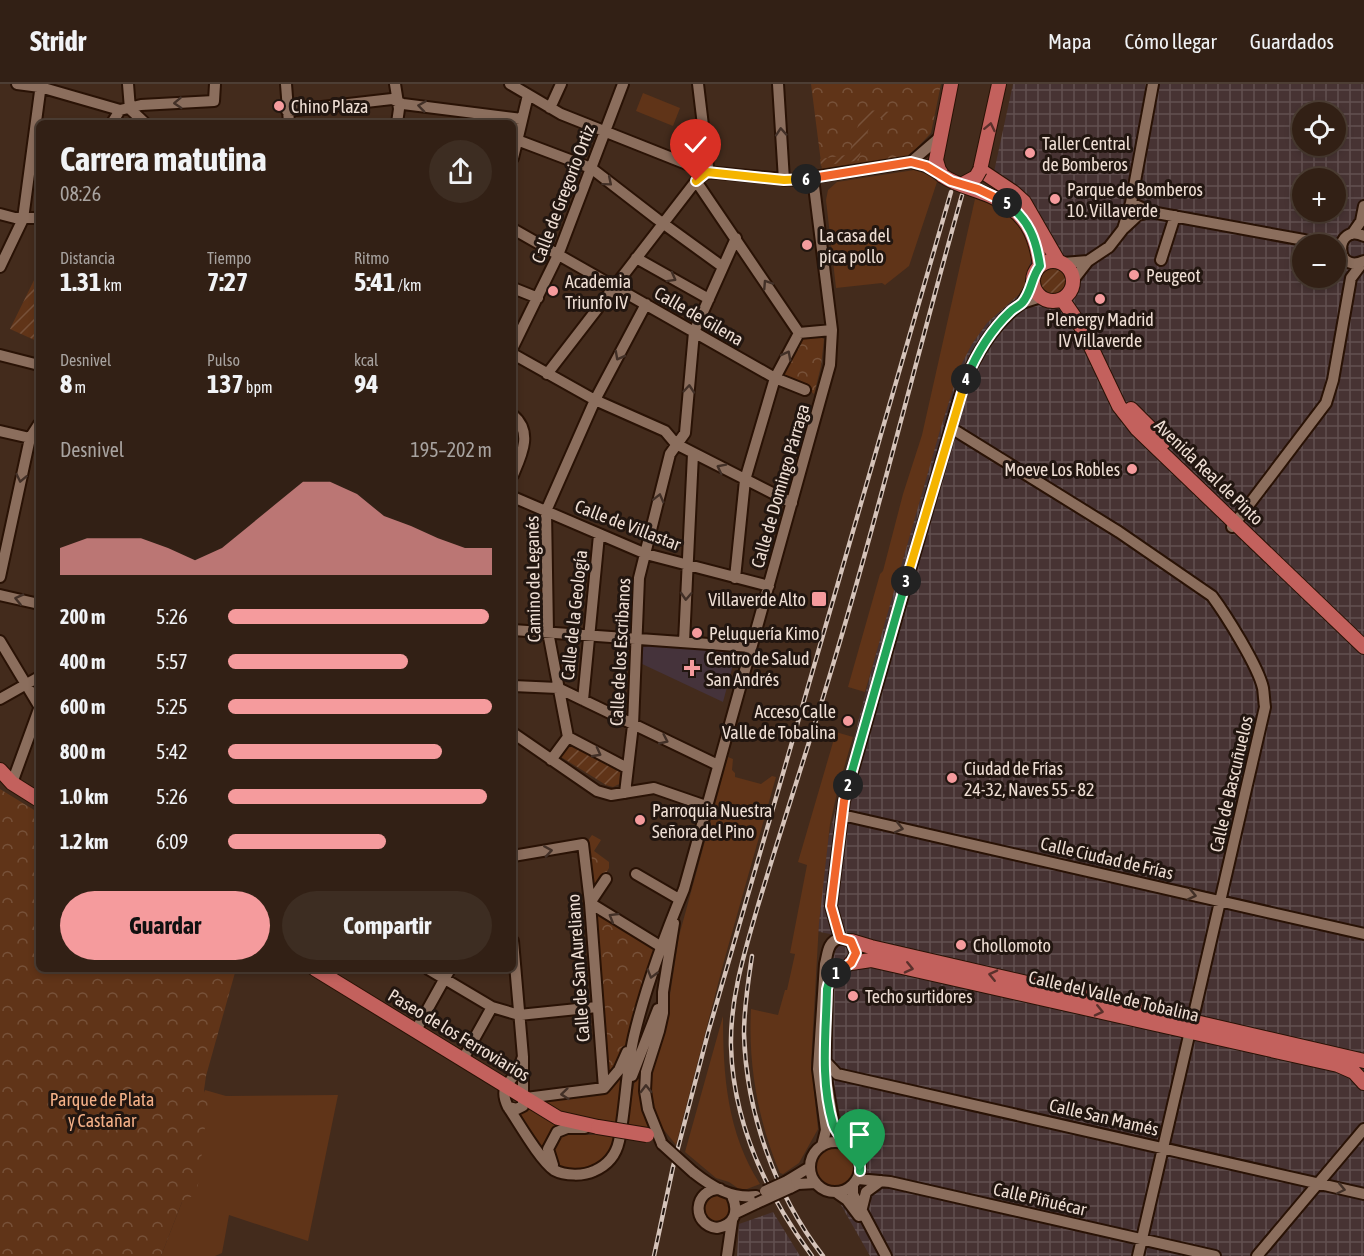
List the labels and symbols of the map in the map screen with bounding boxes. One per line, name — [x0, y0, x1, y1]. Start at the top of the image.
place label: Chino Plaza — [291, 96, 368, 117]
one-way arrow — [173, 97, 182, 110]
marker: Chino Plaza — [272, 99, 286, 113]
one-way arrow — [418, 101, 427, 113]
pin — [670, 119, 721, 181]
street label: Calle de Gregorio Ortiz — [527, 121, 599, 266]
one-way arrow — [983, 122, 996, 132]
one-way arrow — [775, 128, 788, 137]
place label: Taller Central de Bomberos — [1042, 133, 1131, 175]
marker: Taller Central de Bomberos — [1023, 146, 1037, 160]
pin: 6 — [791, 164, 821, 194]
one-way arrow — [601, 174, 612, 185]
place label: Parque de Bomberos 10. Villaverde — [1067, 179, 1203, 221]
pin: 5 — [992, 188, 1022, 218]
marker: Parque de Bomberos 10. Villaverde — [1048, 192, 1062, 206]
place label: La casa del pica pollo — [819, 225, 891, 267]
marker: La casa del pica pollo — [800, 238, 814, 252]
place label: Peugeot — [1146, 265, 1201, 286]
marker: Peugeot — [1127, 268, 1141, 282]
place label: Academia Triunfo IV — [565, 271, 631, 313]
one-way arrow — [666, 271, 677, 282]
one-way arrow — [762, 280, 774, 290]
street label: Calle de Gilena — [651, 282, 747, 350]
marker: Academia Triunfo IV — [546, 284, 560, 298]
marker: Plenergy Madrid IV Villaverde — [1093, 292, 1107, 306]
place label: Plenergy Madrid IV Villaverde — [1046, 309, 1154, 351]
one-way arrow — [615, 350, 626, 360]
one-way arrow — [780, 351, 791, 362]
pin: 4 — [951, 364, 981, 394]
one-way arrow — [682, 385, 695, 394]
street label: Calle de Domingo Párraga — [747, 402, 813, 570]
street label: Avenida Real de Pinto — [1150, 415, 1268, 529]
place label: Moeve Los Robles — [1004, 459, 1120, 480]
marker: Moeve Los Robles — [1125, 462, 1139, 476]
one-way arrow — [716, 463, 727, 475]
one-way arrow — [15, 473, 28, 483]
one-way arrow — [652, 494, 665, 504]
street label: Calle de Villastar — [572, 495, 685, 555]
street label: Camino de Leganés — [521, 516, 545, 642]
street label: Calle de la Geología — [557, 549, 591, 681]
pin: 3 — [891, 566, 921, 596]
street label: Calle de los Escribanos — [606, 578, 634, 726]
place label: Villaverde Alto — [708, 589, 806, 610]
marker: Villaverde Alto — [810, 590, 828, 608]
one-way arrow — [680, 592, 693, 601]
one-way arrow — [15, 594, 25, 607]
place label: Peluquería Kimo — [709, 623, 819, 644]
marker: Peluquería Kimo — [690, 626, 704, 640]
place label: Centro de Salud San Andrés — [706, 648, 810, 690]
marker: Centro de Salud San Andrés — [683, 659, 701, 677]
place label: Acceso Calle Valle de Tobalina — [722, 701, 836, 743]
marker: Acceso Calle Valle de Tobalina — [841, 714, 855, 728]
street label: Calle de Bascuñuelos — [1205, 714, 1257, 854]
one-way arrow — [658, 732, 669, 744]
one-way arrow — [591, 746, 601, 757]
place label: Ciudad de Frías 24-32, Naves 55 - 82 — [964, 758, 1095, 800]
pin: 2 — [833, 770, 863, 800]
marker: Ciudad de Frías 24-32, Naves 55 - 82 — [945, 771, 959, 785]
place label: Parroquia Nuestra Señora del Pino — [652, 800, 772, 842]
marker: Parroquia Nuestra Señora del Pino — [633, 813, 647, 827]
one-way arrow — [894, 821, 904, 834]
street label: Calle Ciudad de Frías — [1039, 833, 1175, 883]
one-way arrow — [543, 845, 553, 858]
one-way arrow — [1187, 887, 1197, 900]
street label: Calle de San Aureliano — [562, 893, 594, 1043]
one-way arrow — [609, 913, 619, 925]
place label: Chollomoto — [973, 935, 1051, 956]
marker: Chollomoto — [954, 938, 968, 952]
pin: 1 — [821, 958, 851, 988]
one-way arrow — [903, 961, 913, 974]
street label: Calle del Valle de Tobalina — [1027, 966, 1201, 1026]
one-way arrow — [647, 968, 659, 979]
one-way arrow — [988, 969, 998, 982]
street label: Paseo de los Ferroviarios — [384, 984, 534, 1086]
place label: Techo surtidores — [865, 986, 973, 1007]
marker: Techo surtidores — [846, 989, 860, 1003]
one-way arrow — [1094, 1004, 1104, 1017]
one-way arrow — [640, 1084, 652, 1093]
one-way arrow — [560, 1087, 570, 1099]
park label: Parque de Plata y Castañar — [50, 1089, 154, 1131]
street label: Calle San Mamés — [1047, 1094, 1161, 1140]
pin — [834, 1109, 885, 1171]
street label: Calle Piñuécar — [991, 1178, 1089, 1220]
one-way arrow — [1335, 1182, 1345, 1195]

